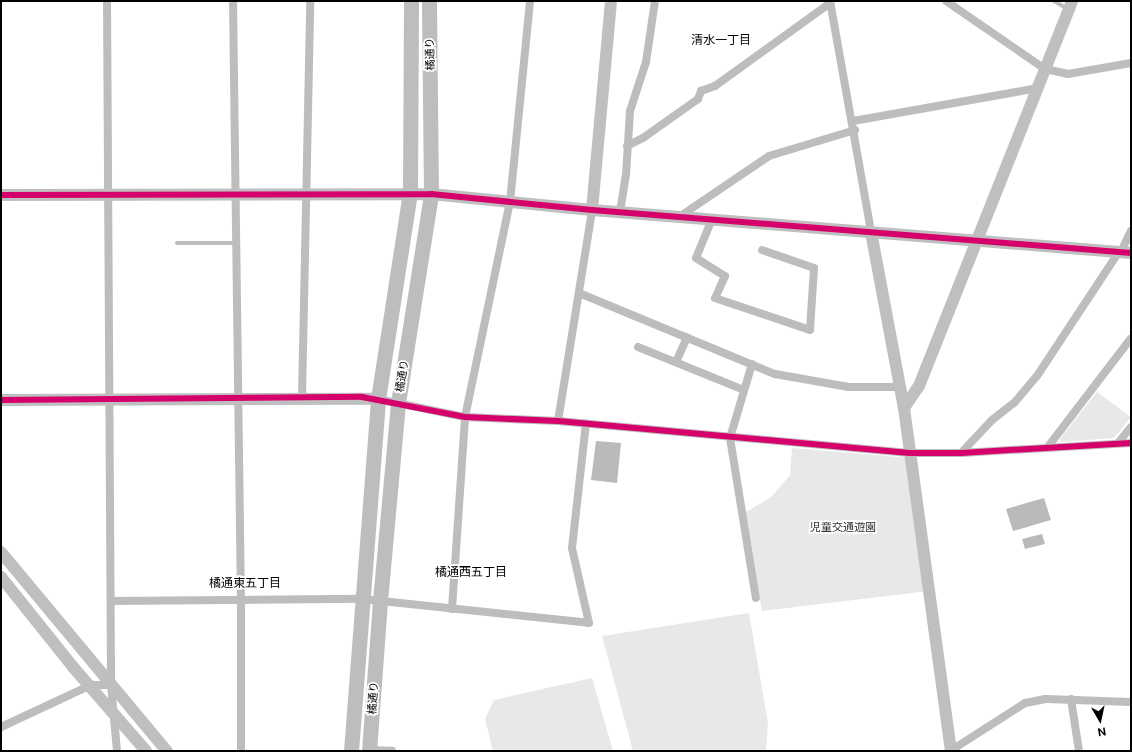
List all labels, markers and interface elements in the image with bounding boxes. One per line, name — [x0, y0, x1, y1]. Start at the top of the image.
district label: 清水一丁目 — [691, 34, 751, 48]
street label: 橘通り — [423, 37, 437, 71]
street label: 橘通り — [393, 359, 411, 393]
park label: 児童交通遊園 — [810, 520, 876, 534]
district label: 橘通西五丁目 — [435, 566, 507, 580]
district label: 橘通東五丁目 — [209, 577, 281, 591]
street label: 橘通り — [365, 681, 381, 715]
north arrow — [1080, 700, 1120, 740]
text: N — [1097, 725, 1107, 738]

